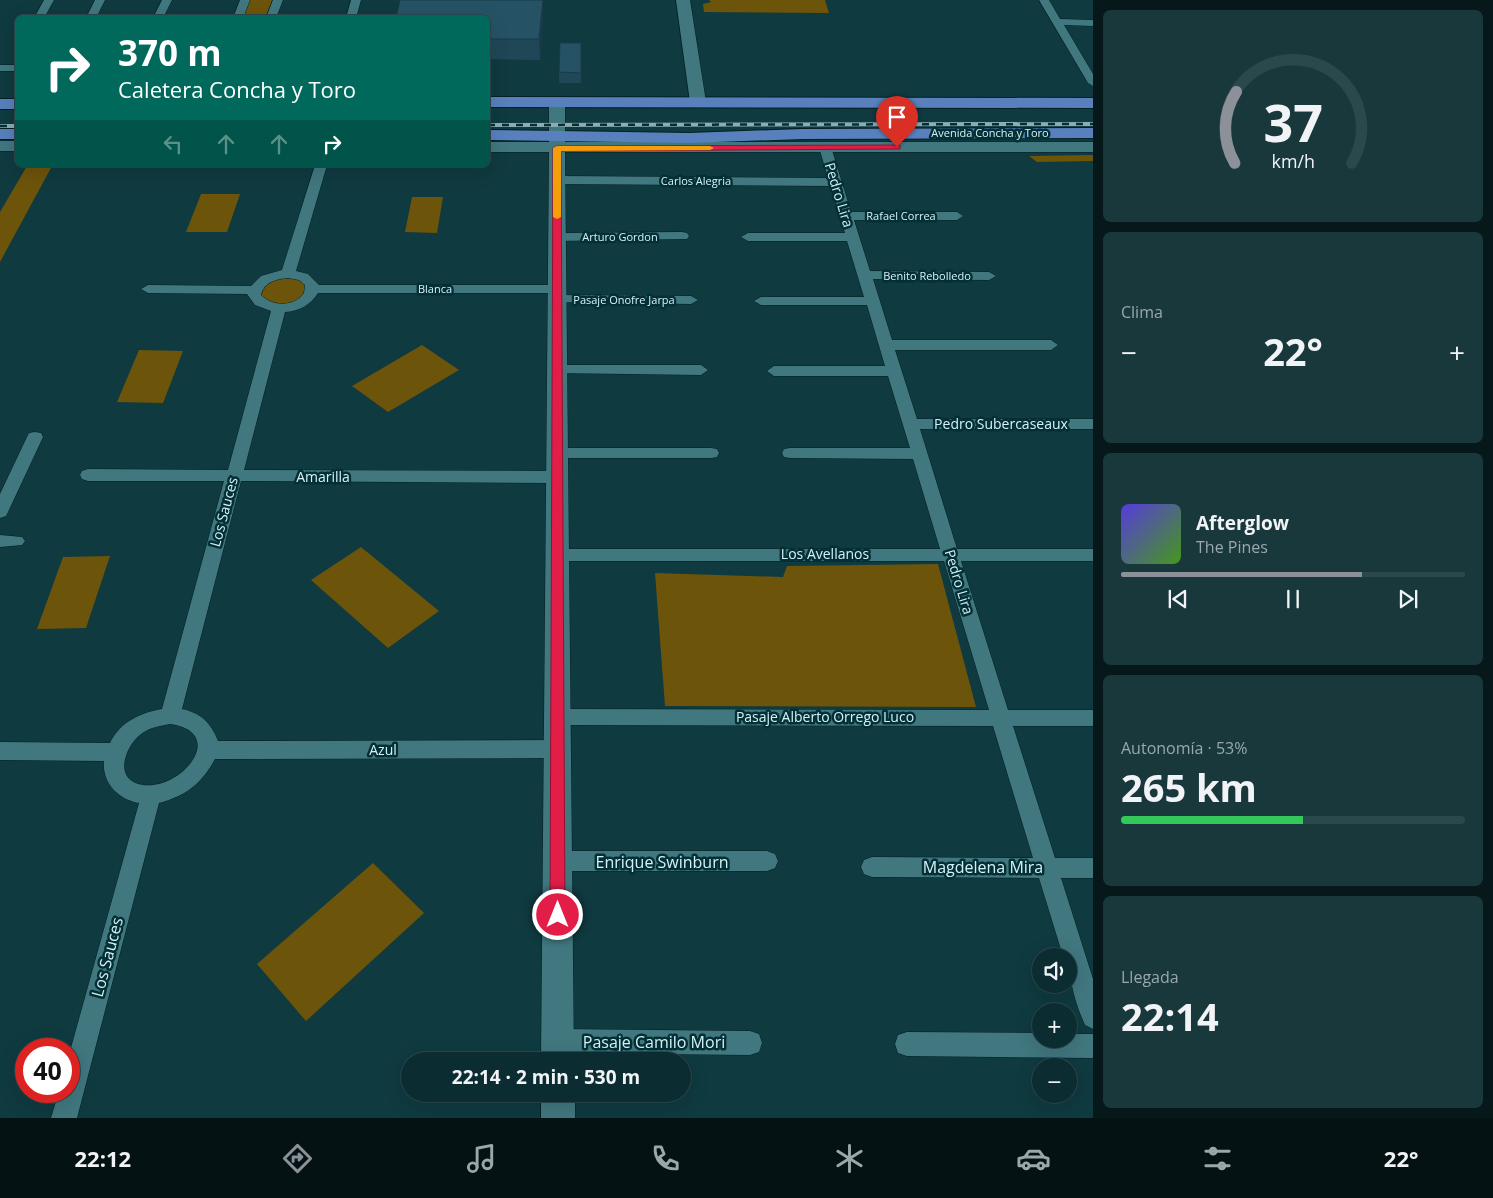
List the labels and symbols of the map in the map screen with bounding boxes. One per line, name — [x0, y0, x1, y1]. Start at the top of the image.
pin — [876, 96, 918, 147]
street label: Avenida Concha y Toro — [931, 125, 1049, 140]
street label: Pedro Lira — [821, 160, 858, 230]
street label: Carlos Alegria — [661, 173, 731, 188]
street label: Rafael Correa — [866, 208, 936, 223]
street label: Arturo Gordon — [582, 229, 658, 244]
street label: Benito Rebolledo — [883, 268, 971, 283]
street label: Blanca — [418, 281, 452, 296]
street label: Pasaje Onofre Jarpa — [573, 292, 675, 307]
street label: Pedro Subercaseaux — [934, 414, 1069, 433]
street label: Amarilla — [296, 467, 350, 486]
street label: Los Sauces — [205, 475, 242, 549]
street label: Los Avellanos — [781, 544, 869, 563]
street label: Pedro Lira — [941, 547, 978, 617]
street label: Pasaje Alberto Orrego Luco — [736, 707, 914, 726]
street label: Azul — [369, 740, 397, 759]
street label: Enrique Swinburn — [596, 851, 729, 873]
street label: Magdelena Mira — [923, 856, 1043, 878]
position arrow — [531, 888, 583, 940]
street label: Los Sauces — [86, 915, 128, 999]
street label: Pasaje Camilo Mori — [583, 1031, 725, 1053]
speed limit sign: 40 — [15, 1038, 80, 1103]

